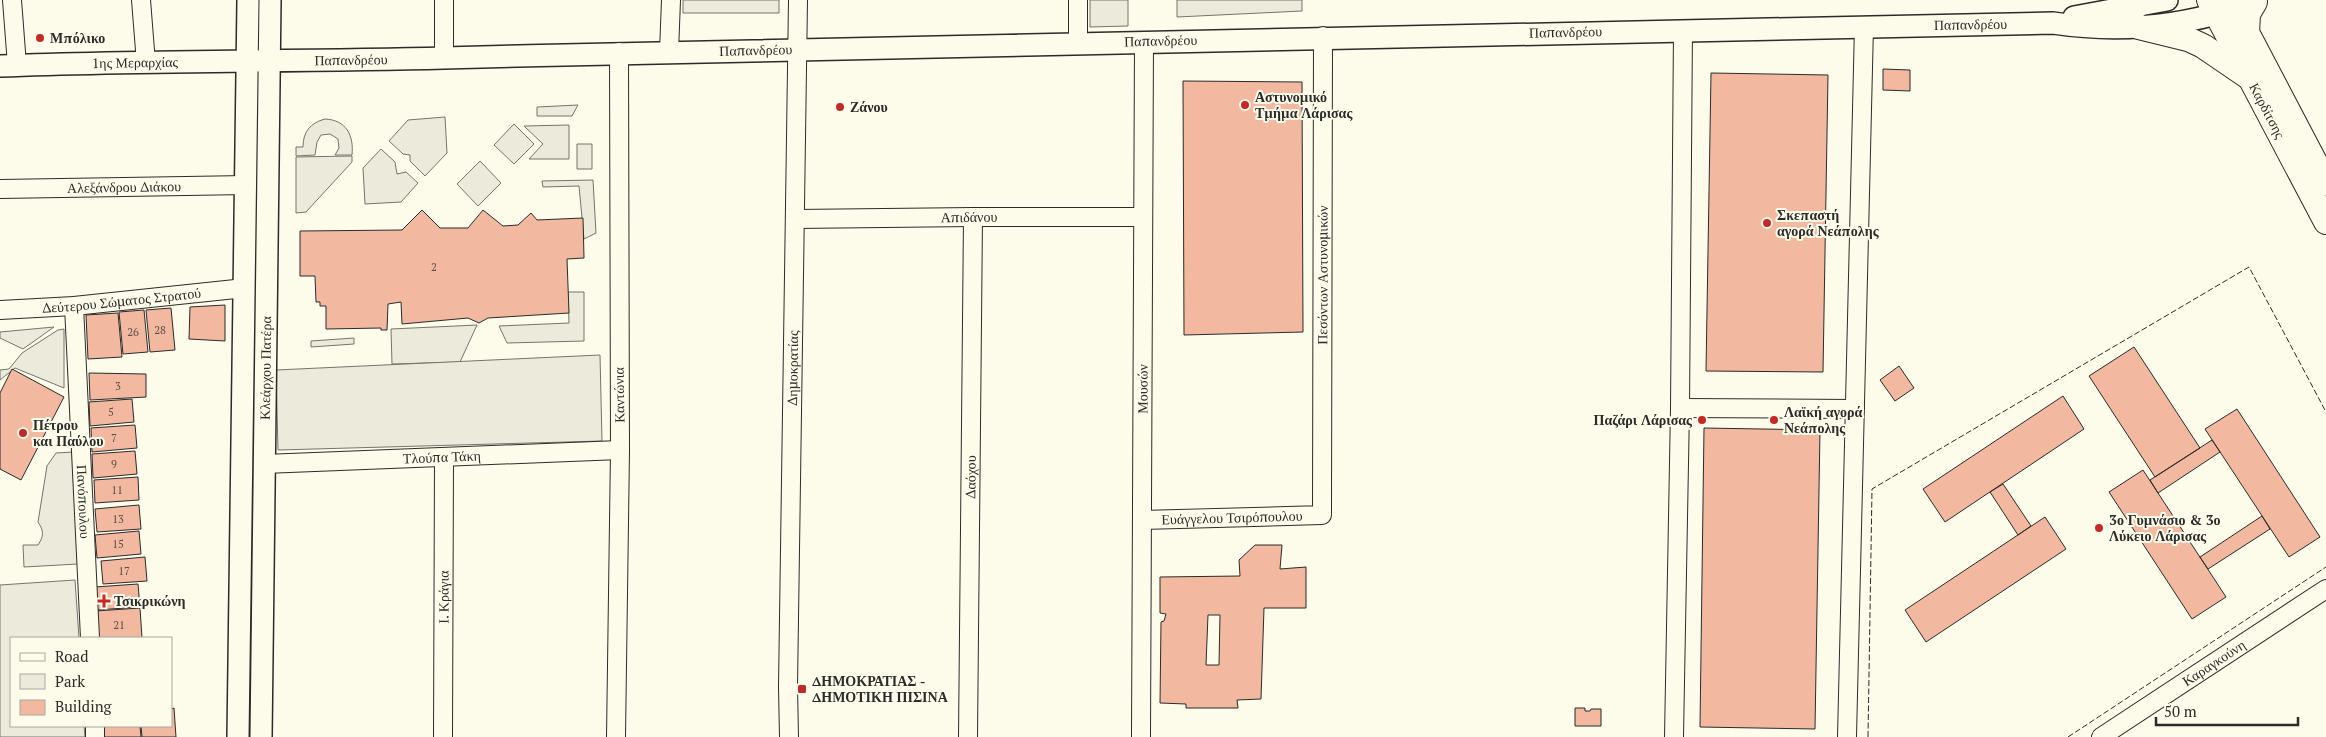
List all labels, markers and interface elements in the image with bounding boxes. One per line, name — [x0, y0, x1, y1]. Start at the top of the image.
street label: Παπανδρέου — [1934, 14, 2007, 34]
street label: Παπανδρέου — [1529, 21, 1602, 42]
place label: Μπόλικο — [50, 28, 105, 47]
street label: Παπανδρέου — [1124, 30, 1198, 50]
marker: Μπόλικο — [34, 32, 46, 44]
street label: Παπανδρέου — [719, 39, 793, 60]
street label: Παπανδρέου — [314, 49, 388, 69]
street label: 1ης Μεραρχίας — [92, 52, 179, 72]
street label: Καρδίτσης — [2245, 79, 2290, 142]
place label: Αστυνομικό Τμήμα Λάρισας — [1255, 87, 1353, 122]
place label: Ζάνου — [850, 97, 888, 116]
marker: Αστυνομικό Τμήμα Λάρισας — [1239, 99, 1251, 111]
marker: Ζάνου — [834, 101, 846, 113]
street label: Αλεξάνδρου Διάκου — [67, 176, 181, 197]
street label: Πεσόντων Αστυνομικών — [1312, 205, 1332, 345]
place label: Σκεπαστή αγορά Νεάπολης — [1777, 205, 1880, 240]
street label: Απιδάνου — [940, 207, 997, 226]
marker: Σκεπαστή αγορά Νεάπολης — [1761, 217, 1773, 229]
house number: 2 — [431, 260, 437, 274]
street label: Δεύτερου Σώματος Στρατού — [42, 283, 202, 317]
street label: Κλεάρχου Πατέρα — [255, 315, 275, 420]
house number: 28 — [154, 323, 166, 337]
house number: 26 — [127, 325, 139, 339]
street label: Δημοκρατίας — [782, 330, 802, 406]
street label: Μουσών — [1132, 364, 1152, 414]
street label: Καντώνια — [609, 366, 628, 423]
house number: 3 — [115, 379, 121, 393]
place label: Λαϊκή αγορά Νεάπολης — [1784, 402, 1863, 437]
house number: 5 — [108, 405, 114, 419]
place label: Παζάρι Λάρισας — [1594, 410, 1693, 429]
marker: Παζάρι Λάρισας — [1696, 414, 1708, 426]
marker: Λαϊκή αγορά Νεάπολης — [1768, 414, 1780, 426]
place label: Πέτρου και Παύλου — [33, 415, 103, 450]
marker: Πέτρου και Παύλου — [17, 427, 29, 439]
house number: 7 — [111, 431, 117, 445]
street label: Τλούπα Τάκη — [402, 445, 481, 468]
street label: Δαόχου — [960, 455, 980, 499]
house number: 9 — [111, 457, 117, 471]
street label: Πανόπουλου — [73, 464, 95, 539]
house number: 11 — [111, 483, 123, 497]
street label: Ευάγγελου Τσιρόπουλου — [1161, 506, 1303, 528]
place label: 3ο Γυμνάσιο & 3ο Λύκειο Λάρισας — [2109, 510, 2221, 545]
house number: 13 — [112, 512, 124, 526]
marker: 3ο Γυμνάσιο & 3ο Λύκειο Λάρισας — [2093, 522, 2105, 534]
house number: 15 — [112, 537, 124, 551]
house number: 17 — [118, 564, 130, 578]
street label: Ι. Κράγια — [433, 570, 453, 624]
place label: Τσικρικώνη — [114, 591, 185, 610]
marker: Τσικρικώνη — [98, 595, 110, 607]
house number: 21 — [113, 618, 125, 632]
street label: Καραγκούνη — [2178, 635, 2249, 690]
legend — [10, 637, 172, 727]
text: Road — [55, 646, 88, 666]
text: Park — [55, 671, 85, 691]
place label: ΔΗΜΟΚΡΑΤΙΑΣ - ΔΗΜΟΤΙΚΗ ΠΙΣΙΝΑ — [812, 671, 949, 706]
marker: ΔΗΜΟΚΡΑΤΙΑΣ - ΔΗΜΟΤΙΚΗ ΠΙΣΙΝΑ — [796, 683, 808, 695]
scale bar — [2156, 694, 2298, 726]
text: Building — [55, 696, 113, 716]
text: 50 m — [2164, 701, 2197, 721]

